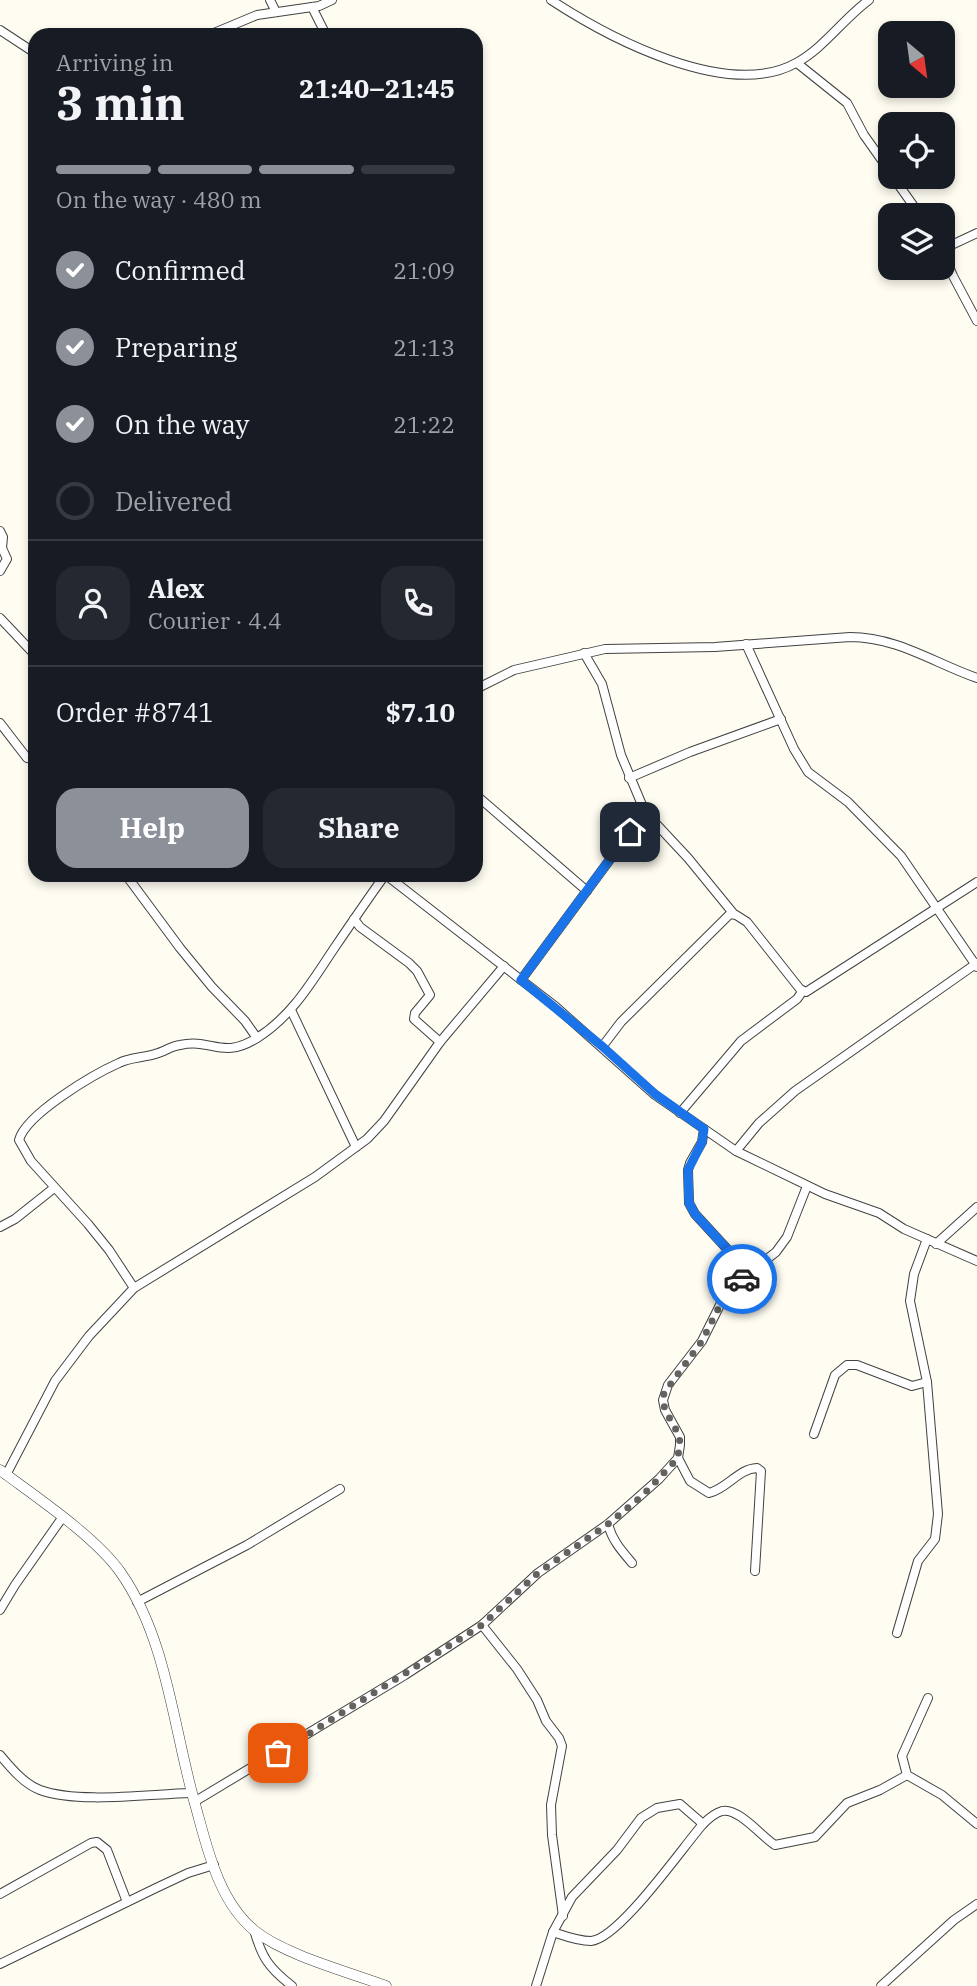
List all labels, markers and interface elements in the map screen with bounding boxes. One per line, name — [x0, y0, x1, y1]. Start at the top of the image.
north arrow — [878, 21, 956, 98]
map controls — [878, 21, 955, 280]
text: Arriving in — [56, 47, 173, 77]
text: 21:40–21:45 — [299, 71, 455, 105]
text: 3 min — [56, 73, 185, 133]
button: locate — [878, 112, 955, 189]
text: On the way · 480 m — [56, 184, 262, 214]
button: layers — [878, 203, 955, 280]
icon: check — [56, 251, 94, 289]
text: Confirmed — [115, 253, 246, 287]
text: 21:09 — [393, 255, 455, 285]
icon: check — [56, 328, 94, 366]
text: Preparing — [115, 330, 237, 364]
text: 21:13 — [393, 332, 455, 362]
icon: check — [56, 405, 94, 443]
text: On the way — [115, 407, 249, 441]
text: 21:22 — [393, 409, 455, 439]
text: Delivered — [115, 484, 232, 518]
button: person — [56, 566, 130, 640]
button: phone — [381, 566, 455, 640]
text: Alex — [148, 571, 204, 605]
text: Courier · 4.4 — [148, 605, 282, 635]
text: Order #8741 — [56, 695, 214, 729]
text: $7.10 — [385, 695, 455, 729]
button: Help — [56, 788, 249, 868]
button: Share — [263, 788, 455, 868]
pin — [600, 802, 660, 862]
icon: home — [611, 813, 649, 851]
courier — [707, 1244, 777, 1314]
icon: car — [723, 1260, 761, 1298]
pin — [248, 1723, 308, 1783]
icon: bag — [259, 1734, 297, 1772]

